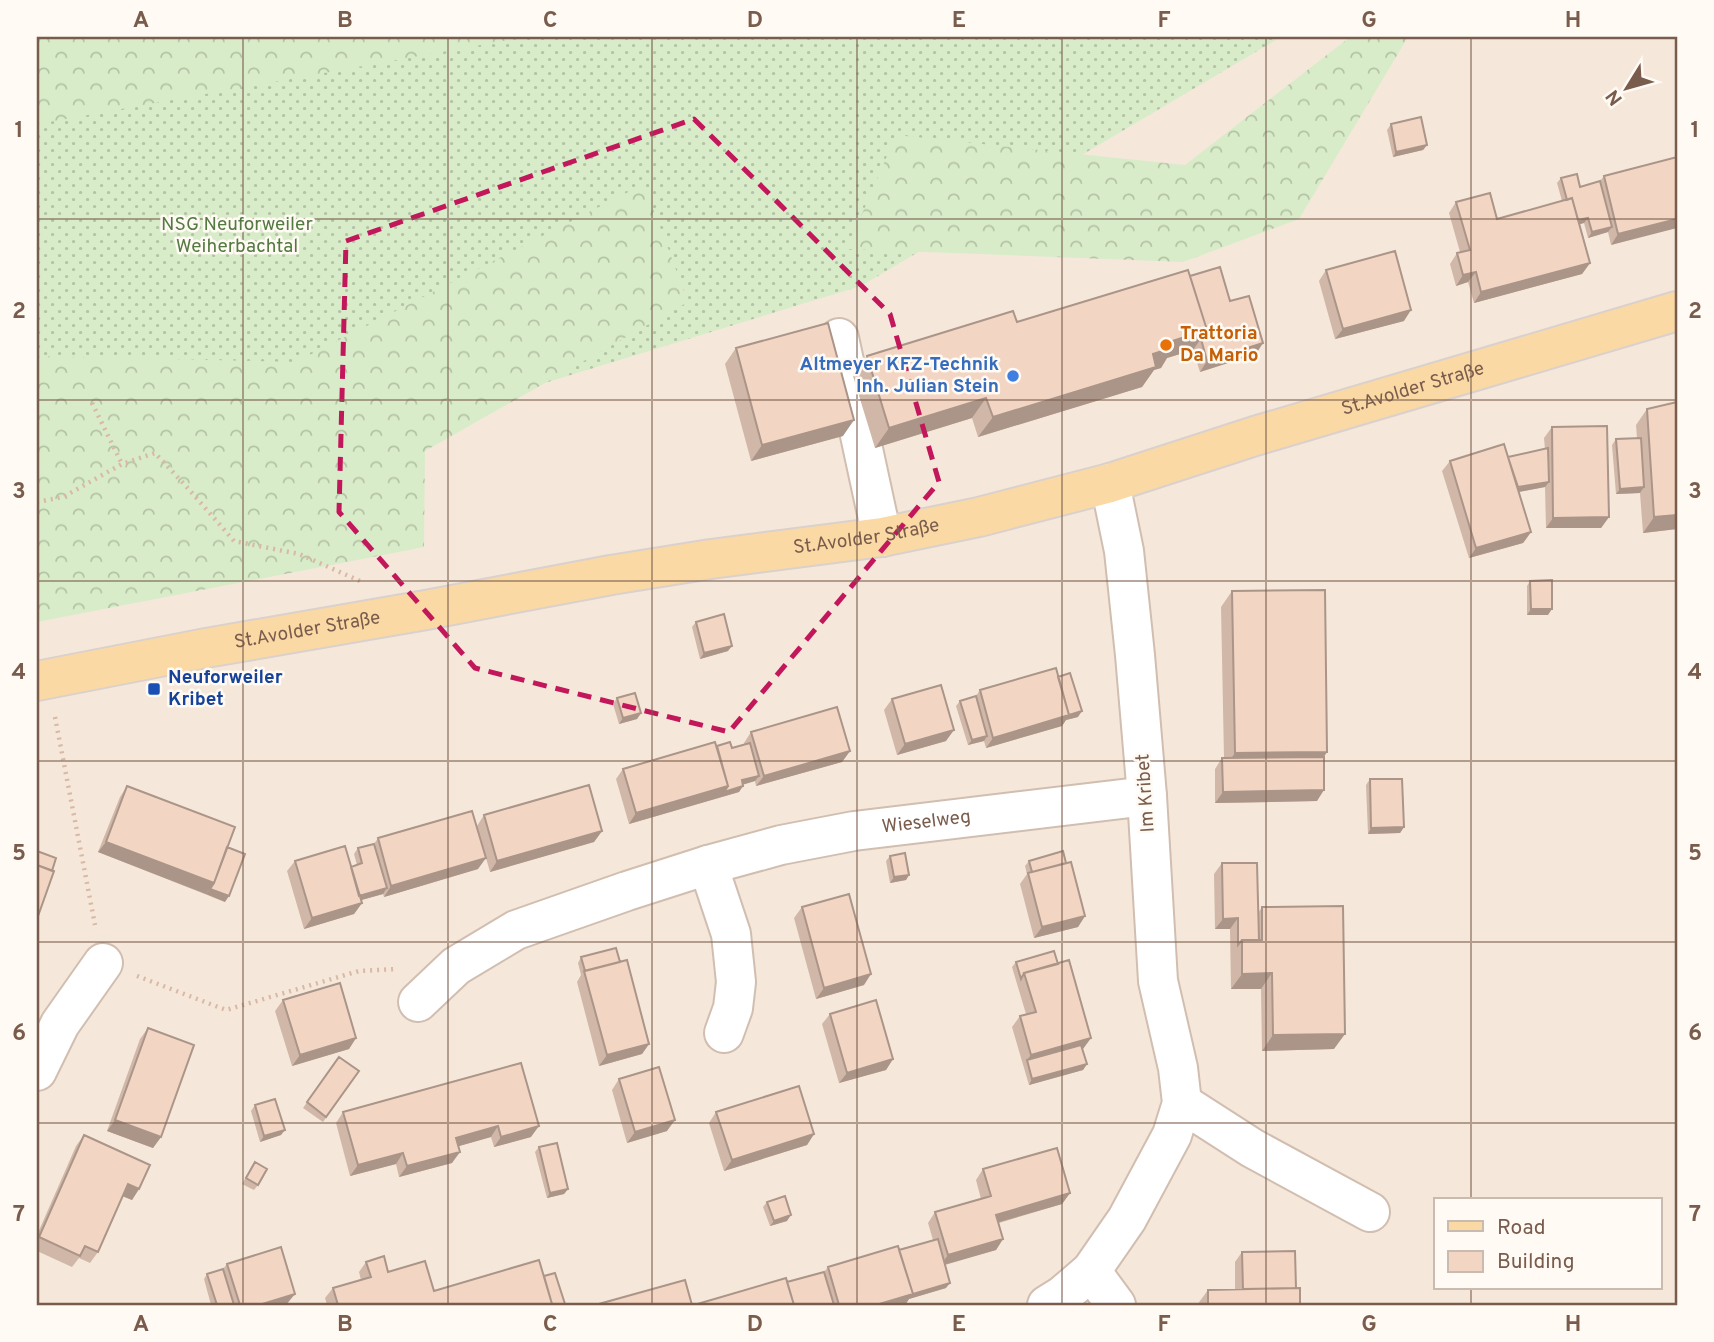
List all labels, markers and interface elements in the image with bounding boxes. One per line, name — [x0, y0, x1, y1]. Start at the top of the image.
text: A — [133, 7, 149, 36]
text: B — [337, 7, 353, 36]
text: C — [543, 7, 557, 36]
text: D — [747, 7, 763, 36]
text: E — [952, 7, 966, 36]
text: F — [1157, 7, 1171, 36]
text: G — [1361, 7, 1377, 36]
text: H — [1565, 7, 1581, 36]
north arrow — [1592, 52, 1662, 122]
text: N — [1601, 84, 1629, 110]
text: 1 — [14, 117, 24, 146]
text: 1 — [1690, 117, 1700, 146]
park label: NSG Neuforweiler Weiherbachtal — [161, 213, 314, 259]
text: 2 — [12, 298, 26, 327]
text: 2 — [1688, 298, 1702, 327]
place label: Trattoria Da Mario — [1180, 322, 1259, 368]
marker: Trattoria Da Mario — [1158, 337, 1174, 353]
place label: Altmeyer KFZ-Technik Inh. Julian Stein — [800, 353, 999, 399]
street label: St.Avolder Straße — [1339, 357, 1487, 422]
marker: Altmeyer KFZ-Technik Inh. Julian Stein — [1005, 368, 1021, 384]
text: 3 — [12, 478, 26, 507]
text: 3 — [1688, 478, 1702, 507]
street label: St.Avolder Straße — [792, 513, 942, 560]
street label: St.Avolder Straße — [232, 606, 382, 655]
text: 4 — [12, 659, 26, 688]
text: 4 — [1688, 659, 1702, 688]
place label: Neuforweiler Kribet — [168, 666, 283, 712]
marker: Neuforweiler Kribet — [146, 681, 162, 697]
street label: Im Kribet — [1131, 753, 1161, 833]
street label: Wieselweg — [881, 805, 972, 840]
text: 5 — [12, 840, 26, 869]
text: 5 — [1688, 840, 1702, 869]
text: 6 — [12, 1020, 26, 1049]
text: 6 — [1688, 1020, 1702, 1049]
legend — [1434, 1198, 1662, 1290]
text: 7 — [13, 1201, 25, 1230]
text: 7 — [1689, 1201, 1701, 1230]
text: Road — [1497, 1215, 1546, 1242]
text: Building — [1497, 1249, 1575, 1276]
text: A — [133, 1311, 149, 1340]
text: B — [337, 1311, 353, 1340]
text: C — [543, 1311, 557, 1340]
text: D — [747, 1311, 763, 1340]
text: E — [952, 1311, 966, 1340]
text: F — [1157, 1311, 1171, 1340]
text: G — [1361, 1311, 1377, 1340]
text: H — [1565, 1311, 1581, 1340]

